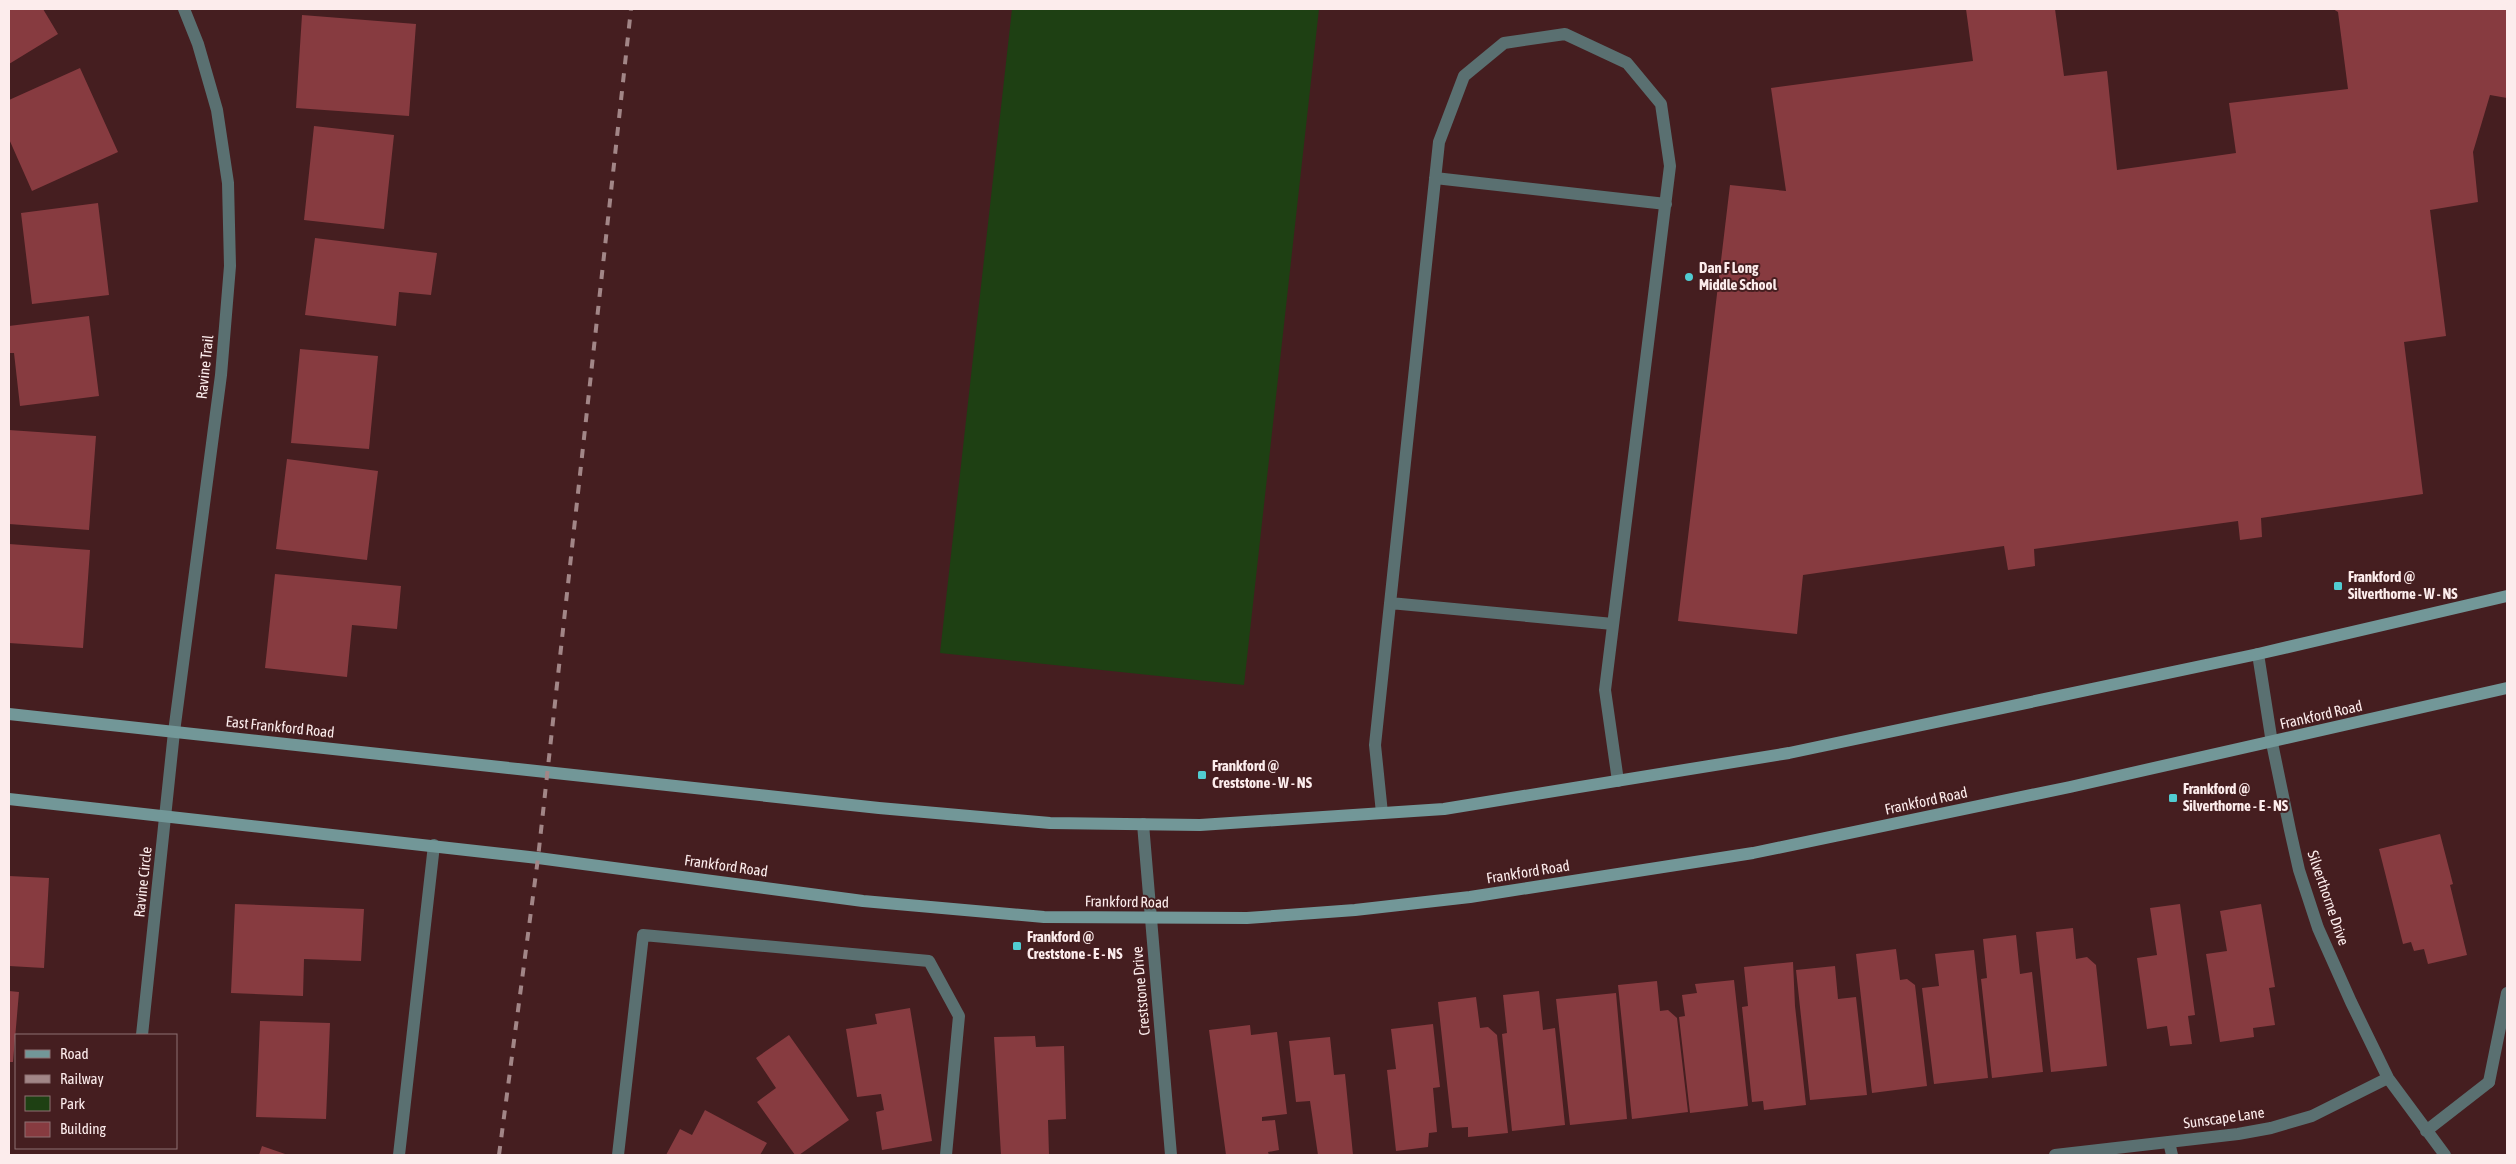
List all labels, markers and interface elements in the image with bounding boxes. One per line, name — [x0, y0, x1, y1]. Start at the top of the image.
place label: Dan F Long Middle School — [1699, 259, 1778, 293]
marker: Dan F Long Middle School — [1683, 271, 1695, 283]
street label: Ravine Trail — [193, 334, 216, 400]
place label: Frankford @ Silverthorne - W - NS — [2348, 568, 2458, 602]
marker: Frankford @ Silverthorne - W - NS — [2332, 580, 2344, 592]
street label: Frankford Road — [2278, 697, 2364, 732]
street label: East Frankford Road — [225, 712, 335, 741]
place label: Frankford @ Creststone - W - NS — [1212, 757, 1313, 791]
marker: Frankford @ Creststone - W - NS — [1196, 769, 1208, 781]
place label: Frankford @ Silverthorne - E - NS — [2183, 780, 2289, 814]
street label: Frankford Road — [1883, 783, 1969, 818]
marker: Frankford @ Silverthorne - E - NS — [2167, 792, 2179, 804]
street label: Ravine Circle — [130, 846, 155, 918]
street label: Silverthorne Drive — [2304, 848, 2353, 948]
street label: Frankford Road — [683, 851, 769, 880]
street label: Frankford Road — [1485, 857, 1571, 886]
street label: Frankford Road — [1085, 892, 1169, 911]
place label: Frankford @ Creststone - E - NS — [1027, 928, 1123, 962]
marker: Frankford @ Creststone - E - NS — [1011, 940, 1023, 952]
street label: Creststone Drive — [1128, 946, 1153, 1036]
legend — [15, 1034, 178, 1149]
text: Road — [60, 1045, 89, 1062]
text: Railway — [60, 1070, 104, 1087]
text: Park — [60, 1095, 85, 1112]
street label: Sunscape Lane — [2182, 1103, 2266, 1132]
text: Building — [60, 1120, 106, 1137]

